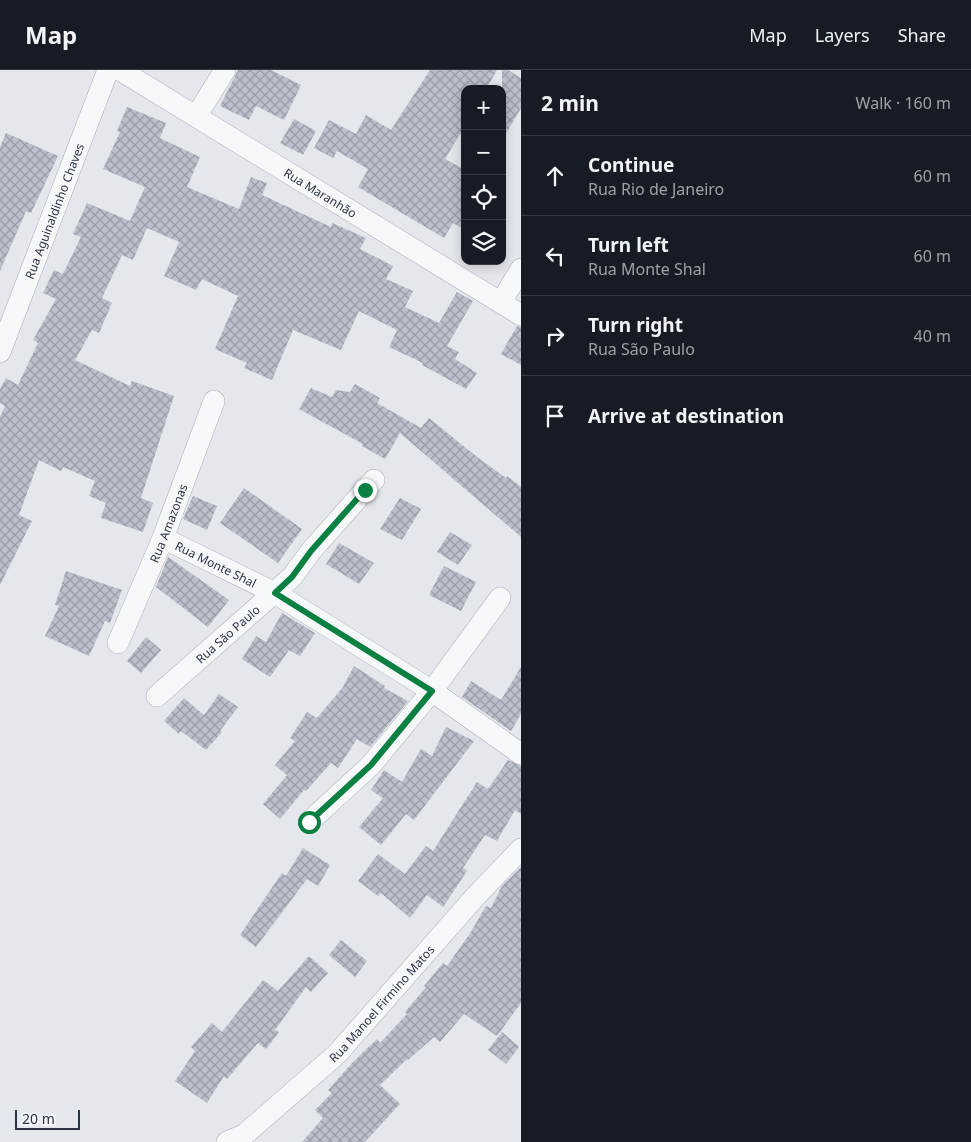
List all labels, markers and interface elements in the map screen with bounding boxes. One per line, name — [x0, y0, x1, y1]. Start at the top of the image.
text: Map — [25, 18, 77, 51]
text: Map — [749, 23, 787, 47]
text: Layers — [815, 23, 870, 47]
text: Share — [898, 23, 946, 47]
map controls — [461, 85, 506, 265]
button: + — [461, 85, 506, 130]
text: 2 min — [541, 89, 599, 117]
text: Walk · 160 m — [856, 92, 951, 114]
button: − — [461, 130, 506, 175]
street label: Rua Aguinaldinho Chaves — [20, 141, 88, 281]
text: Continue — [588, 152, 674, 178]
icon: ahead — [541, 162, 569, 190]
street label: Rua Maranhão — [281, 164, 360, 221]
text: 60 m — [914, 165, 951, 187]
button: locate — [461, 175, 506, 220]
text: Rua Rio de Janeiro — [588, 178, 724, 200]
button: layers — [461, 220, 506, 265]
text: Turn left — [588, 232, 669, 258]
icon: left — [541, 242, 569, 270]
text: 60 m — [914, 245, 951, 267]
text: Rua Monte Shal — [588, 258, 706, 280]
text: Turn right — [588, 312, 683, 338]
icon: right — [541, 322, 569, 350]
text: 40 m — [914, 325, 951, 347]
text: Rua São Paulo — [588, 338, 695, 360]
icon: arrive — [541, 402, 569, 430]
text: Arrive at destination — [588, 403, 784, 429]
route end — [354, 479, 377, 502]
street label: Rua Amazonas — [145, 481, 191, 565]
street label: Rua Monte Shal — [173, 537, 259, 591]
street label: Rua São Paulo — [192, 601, 263, 667]
route start — [298, 811, 321, 834]
street label: Rua Manoel Firmino Matos — [325, 941, 438, 1066]
scale bar — [15, 1107, 80, 1130]
text: 20 m — [22, 1109, 55, 1128]

